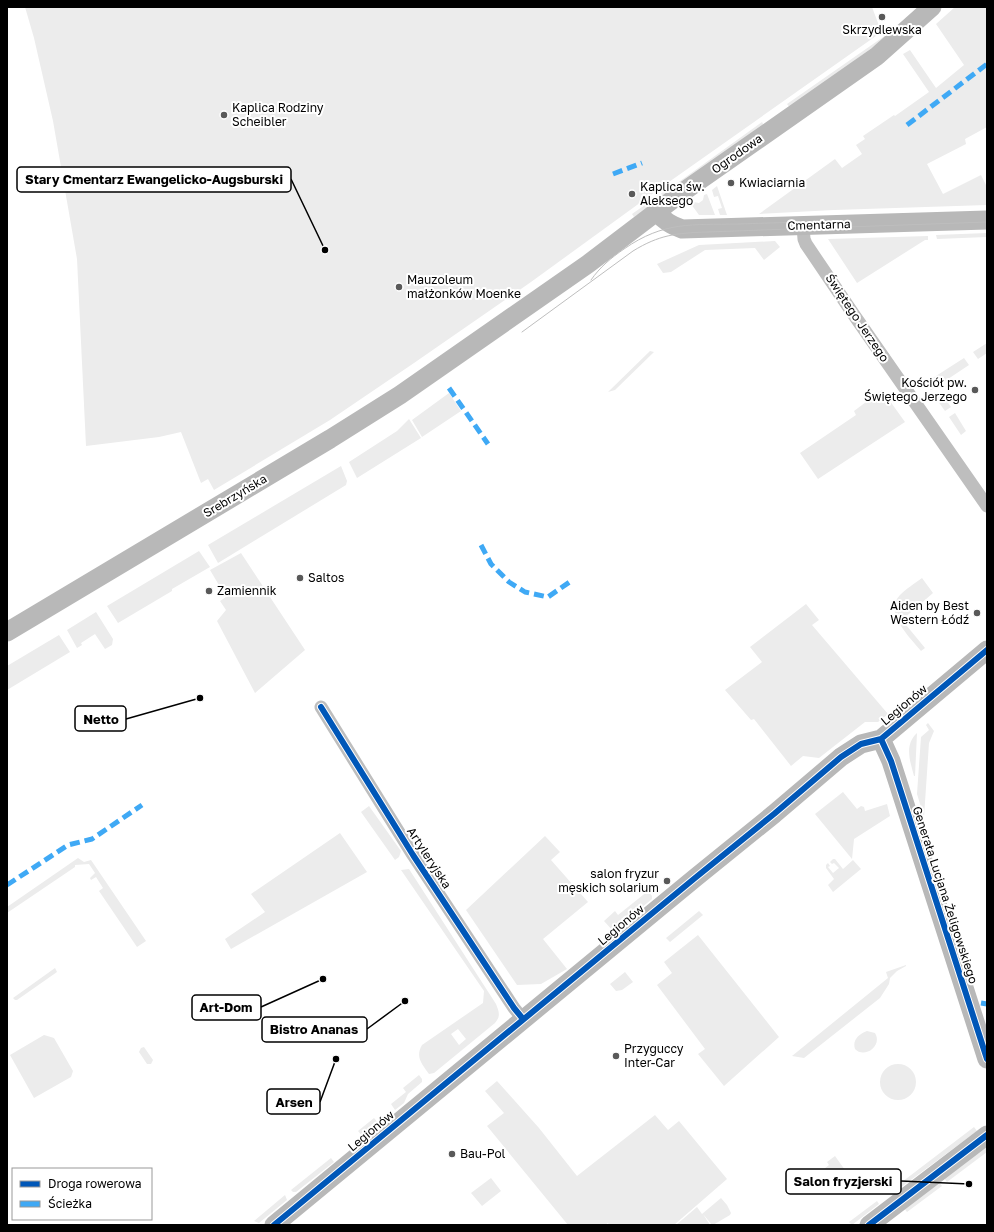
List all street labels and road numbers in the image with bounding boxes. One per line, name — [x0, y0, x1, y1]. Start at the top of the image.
street label: Ogrodowa — [708, 131, 765, 177]
street label: Cmentarna — [787, 216, 851, 233]
street label: Świętego Jerzego — [822, 271, 892, 365]
street label: Srebrzyńska — [200, 471, 269, 520]
street label: Legionów — [878, 681, 930, 728]
street label: Generała Lucjana Żeligowskiego — [910, 804, 981, 985]
street label: Artyleryjska — [404, 824, 455, 891]
street label: Legionów — [595, 901, 647, 948]
street label: Legionów — [345, 1107, 397, 1154]

